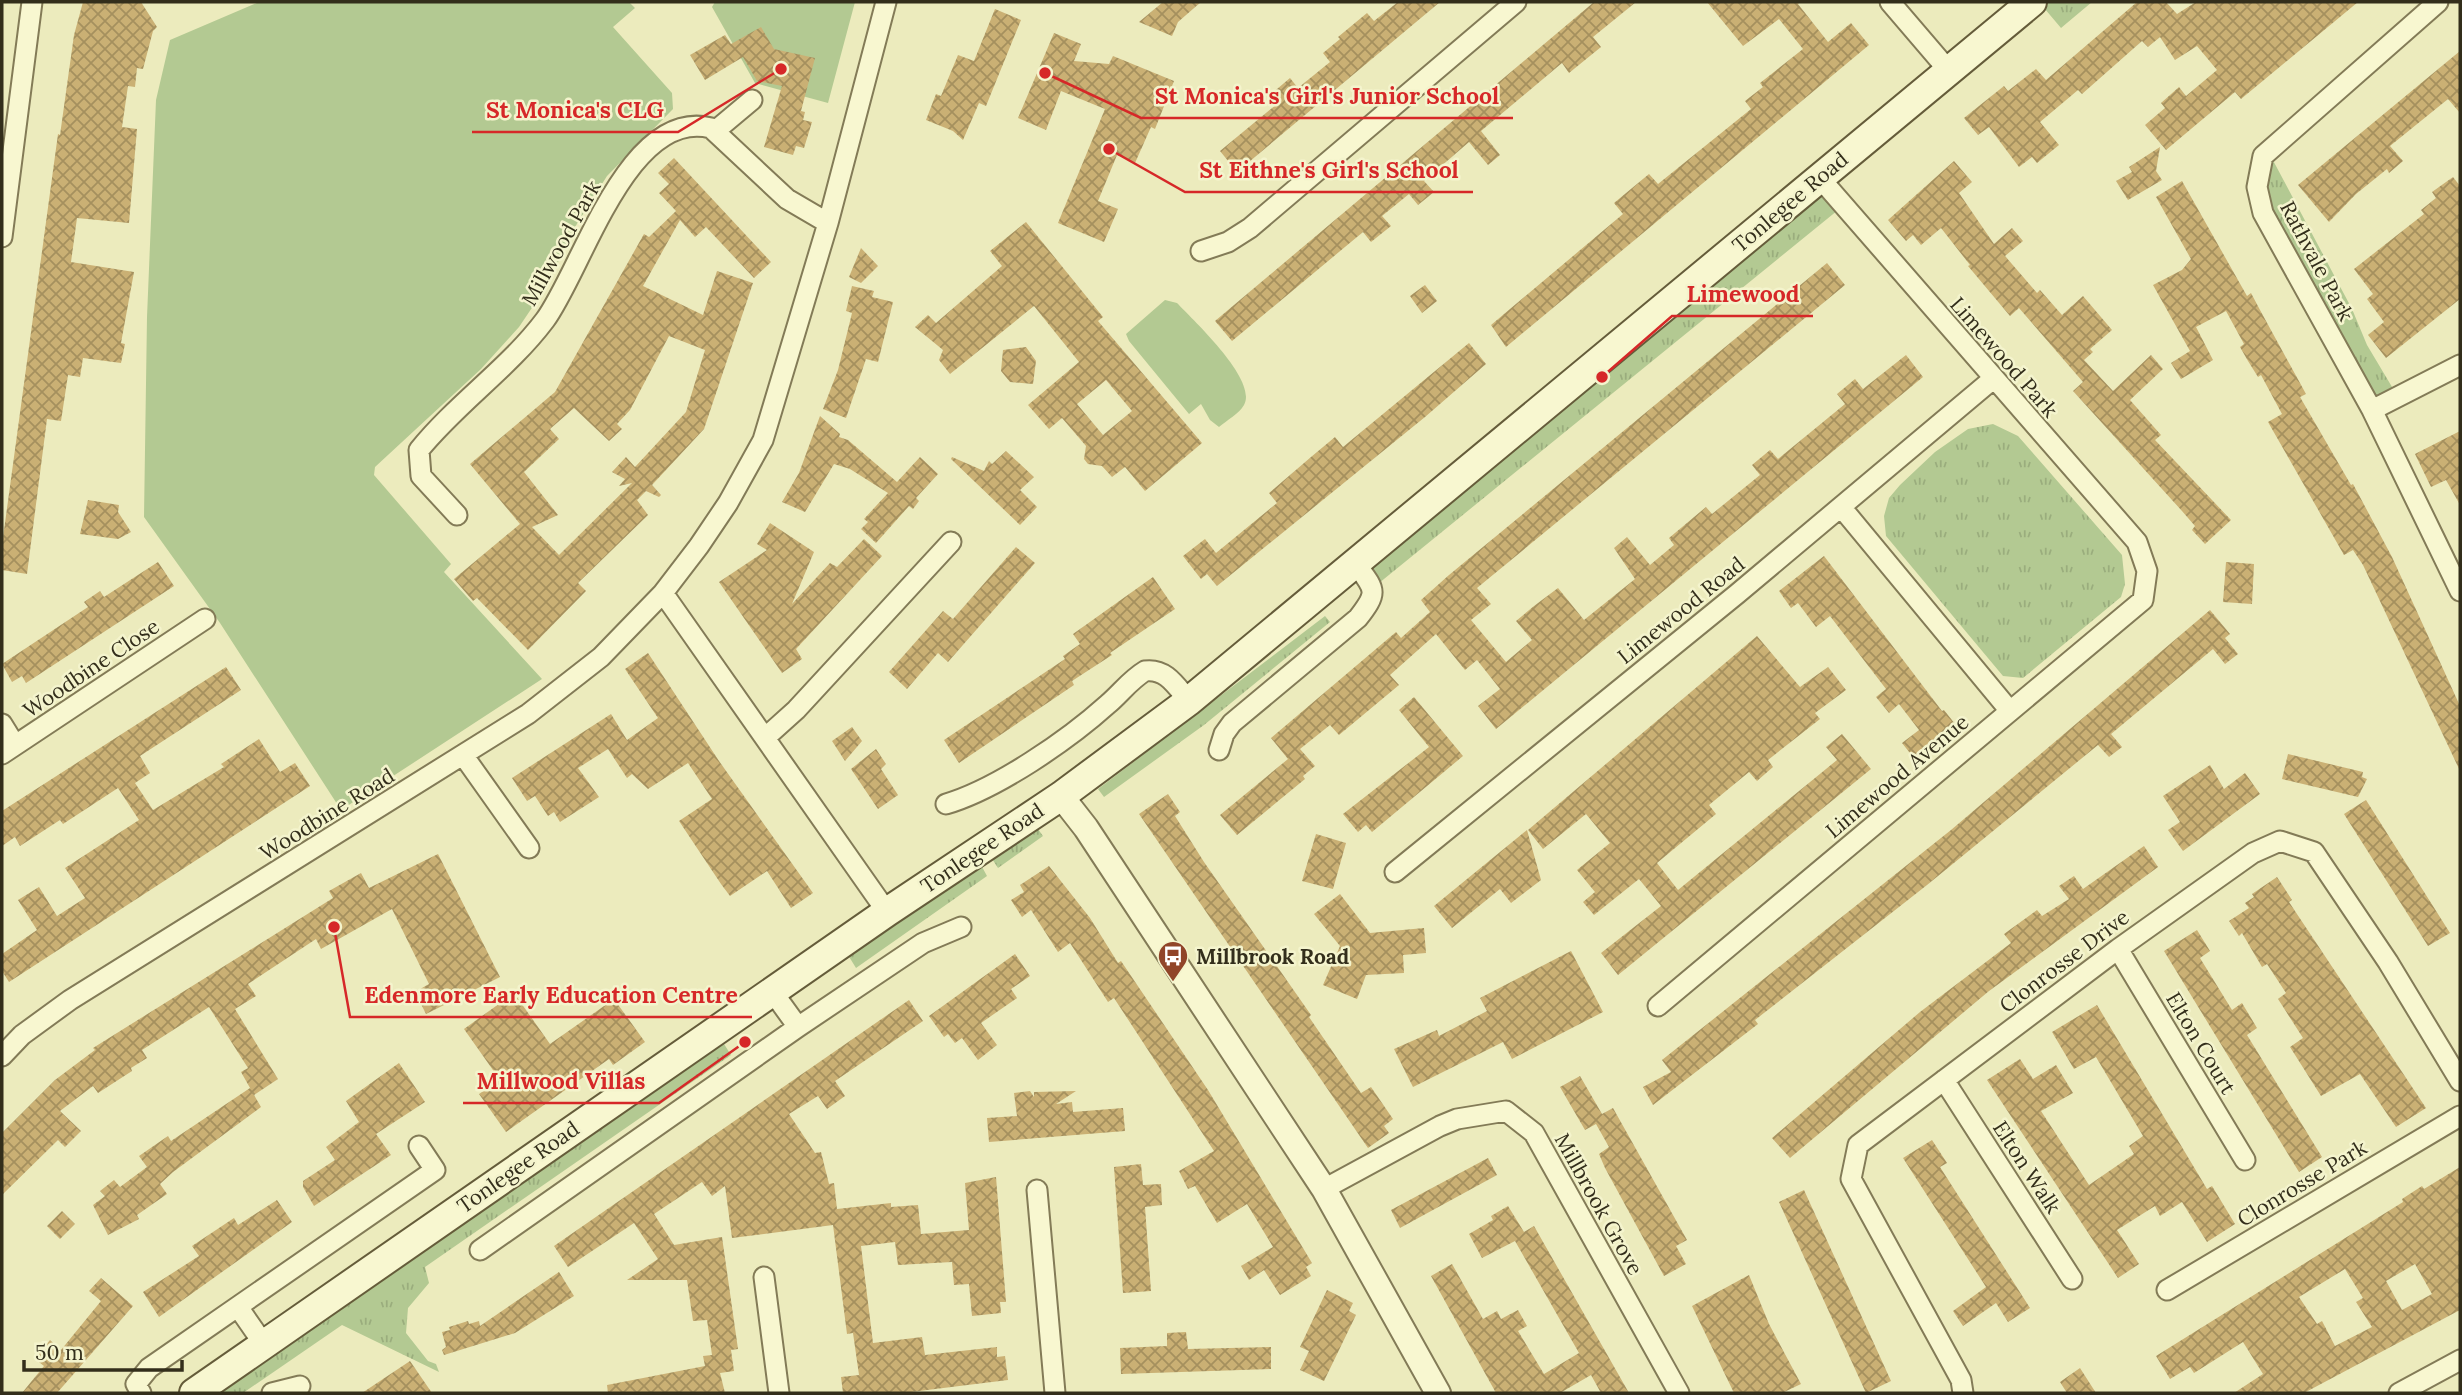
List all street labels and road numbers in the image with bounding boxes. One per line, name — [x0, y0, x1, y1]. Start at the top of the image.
street label: Tonlegee Road — [1727, 146, 1853, 258]
street label: Millwood Park — [515, 175, 607, 311]
street label: Rathvale Park — [2274, 196, 2360, 326]
street label: Limewood Park — [1944, 291, 2064, 423]
street label: Limewood Road — [1612, 550, 1750, 670]
street label: Woodbine Close — [18, 612, 164, 724]
street label: Limewood Avenue — [1820, 708, 1974, 844]
street label: Woodbine Road — [255, 762, 399, 866]
street label: Tonlegee Road — [915, 797, 1049, 899]
street label: Clonrosse Drive — [1994, 903, 2134, 1019]
street label: Elton Court — [2160, 987, 2242, 1100]
street label: Tonlegee Road — [452, 1115, 584, 1219]
street label: Elton Walk — [1987, 1115, 2067, 1219]
street label: Millbrook Grove — [1549, 1128, 1649, 1280]
street label: Clonrosse Park — [2232, 1133, 2372, 1232]

